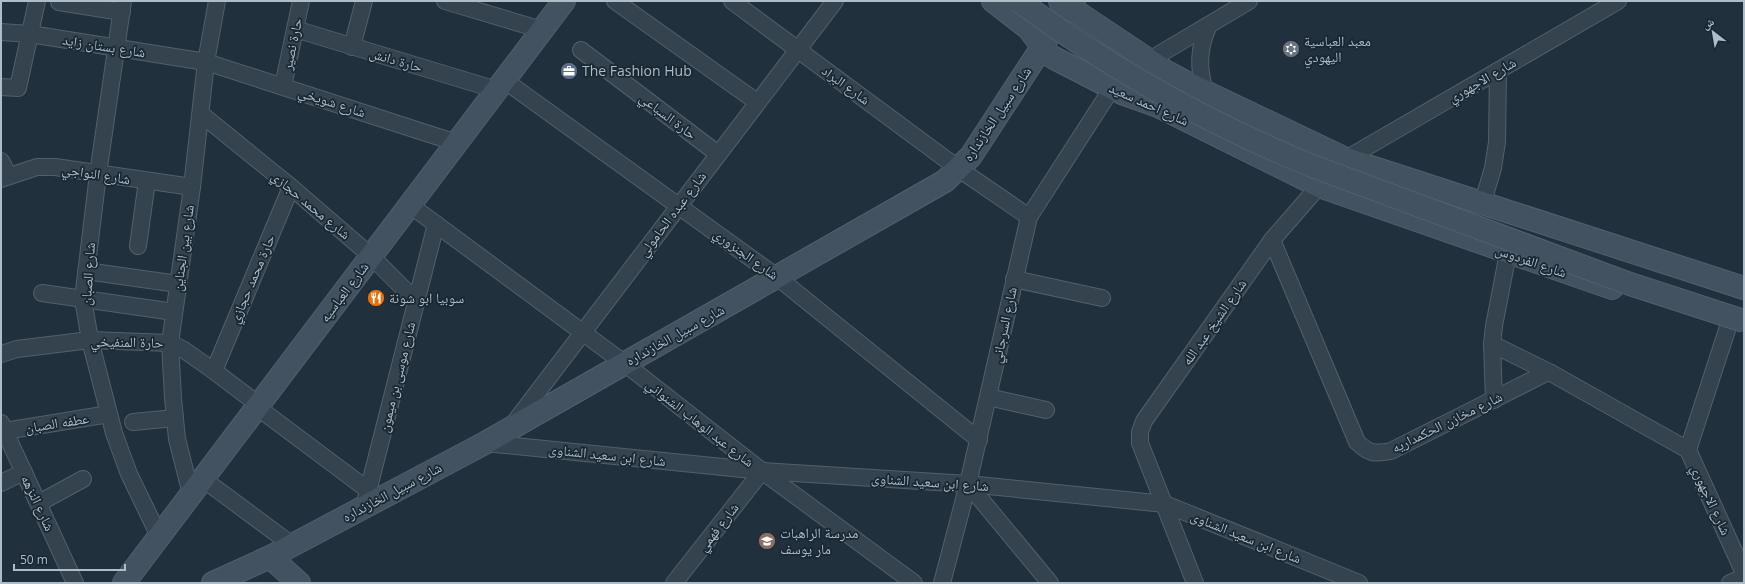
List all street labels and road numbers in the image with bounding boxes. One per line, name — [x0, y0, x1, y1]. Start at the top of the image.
street label: حارة نصير — [277, 16, 306, 73]
street label: شارع بستان زايد — [61, 30, 147, 62]
street label: حارة دانش — [367, 43, 425, 76]
street label: شارع الاجهوري — [1444, 52, 1521, 109]
street label: شارع البراد — [818, 61, 874, 109]
street label: شارع سبيل الخازنداره — [958, 63, 1036, 165]
street label: شارع احمد سعيد — [1106, 78, 1192, 130]
street label: شارع شويخي — [295, 82, 368, 124]
street label: حارة السباعي — [634, 88, 701, 145]
street label: شارع النواجي — [60, 159, 132, 191]
street label: شارع محمد حجازي — [266, 166, 355, 245]
street label: شارع عبده الحامولي — [633, 167, 712, 262]
street label: شارع بين الجناين — [167, 203, 199, 293]
street label: شارع الجنزوري — [708, 224, 783, 286]
street label: حارة محمد حجازي — [224, 231, 281, 327]
street label: شارع الفردوس — [1493, 239, 1569, 283]
street label: شارع الصبان — [76, 242, 100, 306]
street label: شارع العباسيه — [315, 258, 373, 326]
street label: شارع الشيخ عبد الله — [1177, 275, 1251, 369]
street label: شارع السرجاني — [986, 285, 1023, 365]
street label: شارع سبيل الخازنداره — [622, 300, 728, 370]
street label: شارع موسى بن ميمون — [374, 320, 420, 434]
street label: حارة المنفيخي — [90, 331, 164, 354]
street label: شارع عبد الوهاب الشنواني — [641, 374, 758, 473]
street label: شارع مخازن الحكمداريه — [1388, 386, 1506, 458]
street label: عطفه الصبان — [24, 408, 90, 437]
street label: شارع ابن سعيد الشناوى — [547, 439, 667, 471]
street label: شارع سبيل الخازنداره — [339, 457, 445, 527]
street label: شارع الاجهوري — [1685, 461, 1736, 539]
street label: شارع ابن سعيد الشناوى — [870, 468, 990, 496]
street label: شارع النزهه — [16, 472, 60, 534]
street label: شارع فهمي — [693, 498, 745, 557]
street label: شارع ابن سعيد الشناوى — [1188, 506, 1304, 568]

